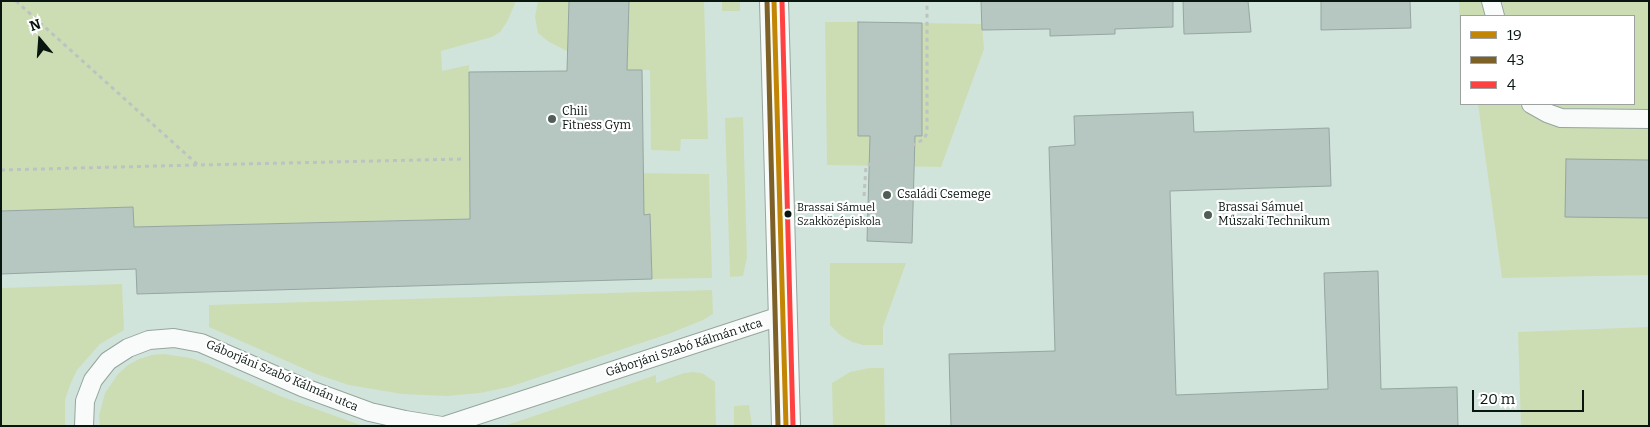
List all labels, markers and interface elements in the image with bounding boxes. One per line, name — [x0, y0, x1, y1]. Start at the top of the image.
north arrow — [15, 15, 65, 65]
legend — [1460, 15, 1635, 105]
text: N — [27, 16, 43, 35]
text: 19 — [1507, 26, 1522, 44]
text: 43 — [1507, 51, 1524, 69]
text: 4 — [1507, 76, 1516, 94]
place label: Chili Fitness Gym — [562, 105, 631, 133]
marker: Chili Fitness Gym — [546, 113, 558, 125]
place label: Családi Csemege — [897, 188, 991, 202]
marker: Családi Csemege — [881, 189, 893, 201]
place label: Brassai Sámuel Szakközépiskola — [797, 201, 881, 227]
place label: Brassai Sámuel Műszaki Technikum — [1218, 201, 1330, 229]
marker: Brassai Sámuel Szakközépiskola — [783, 209, 793, 219]
marker: Brassai Sámuel Műszaki Technikum — [1202, 209, 1214, 221]
street label: Gáborjáni Szabó Kálmán utca — [604, 316, 764, 380]
street label: Gáborjáni Szabó Kálmán utca — [204, 337, 360, 415]
scale bar — [1475, 380, 1588, 412]
text: 20 m — [1480, 390, 1515, 408]

